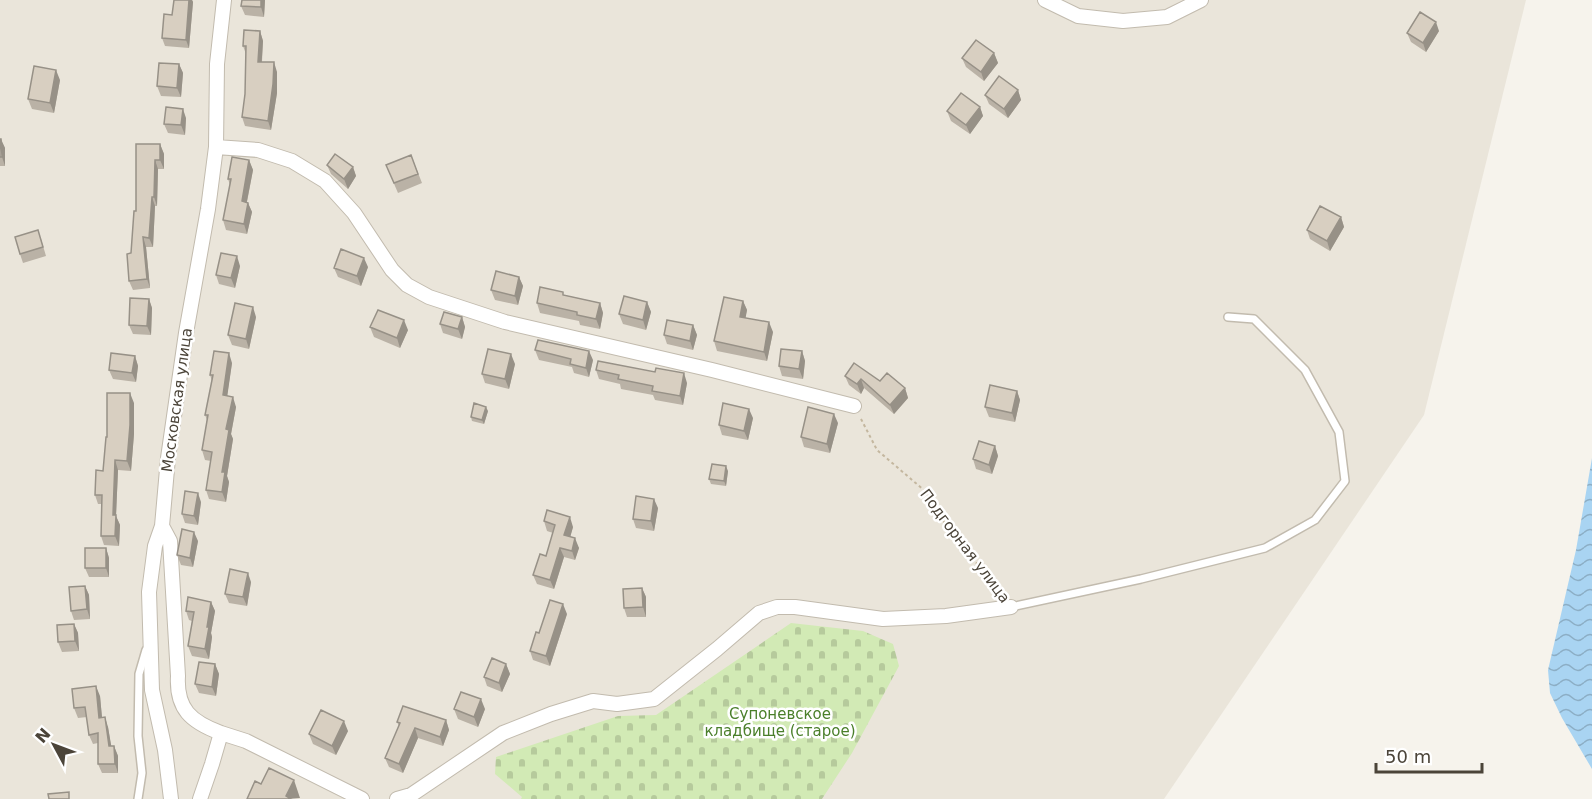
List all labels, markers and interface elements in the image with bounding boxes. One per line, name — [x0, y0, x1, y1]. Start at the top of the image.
street label: Московская улица — [158, 327, 196, 473]
street label: Подгорная улица — [916, 486, 1014, 606]
park label: Супоневское кладбище (старое) — [704, 705, 856, 740]
north arrow — [24, 715, 84, 775]
text: N — [31, 724, 55, 747]
scale bar — [1376, 736, 1482, 774]
text: 50 m — [1385, 746, 1431, 767]

